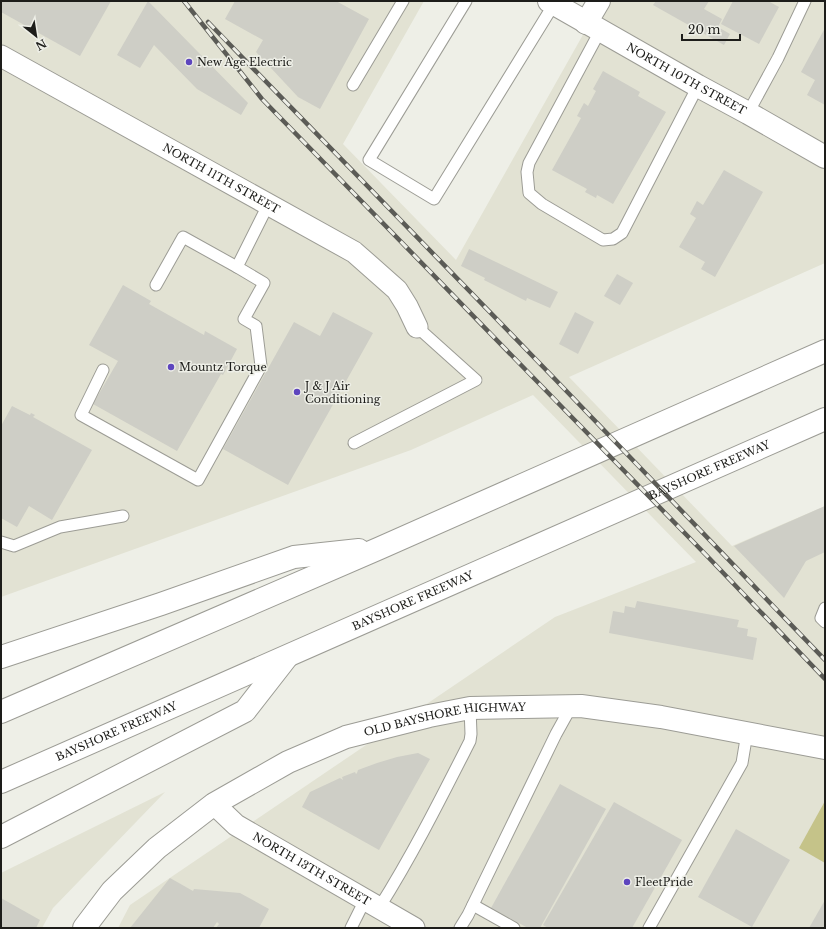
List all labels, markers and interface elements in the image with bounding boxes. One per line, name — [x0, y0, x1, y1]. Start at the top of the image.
north arrow — [16, 16, 56, 56]
scale bar — [682, 16, 740, 42]
text: 20 m — [688, 22, 720, 37]
text: N — [32, 36, 49, 54]
street label: NORTH 10TH STREET — [624, 40, 749, 118]
place label: New Age Electric — [197, 55, 292, 69]
marker: New Age Electric — [184, 57, 194, 67]
street label: NORTH 11TH STREET — [160, 140, 283, 217]
place label: Mountz Torque — [179, 360, 267, 374]
marker: Mountz Torque — [166, 362, 176, 372]
place label: J & J Air Conditioning — [303, 379, 381, 406]
marker: J & J Air Conditioning — [292, 387, 302, 397]
street label: BAYSHORE FREEWAY — [646, 437, 773, 503]
street label: BAYSHORE FREEWAY — [350, 567, 477, 633]
street label: BAYSHORE FREEWAY — [53, 698, 180, 764]
street label: OLD BAYSHORE HIGHWAY — [362, 700, 527, 739]
street label: NORTH 13TH STREET — [250, 829, 373, 909]
place label: FleetPride — [635, 875, 693, 889]
marker: FleetPride — [622, 877, 632, 887]

